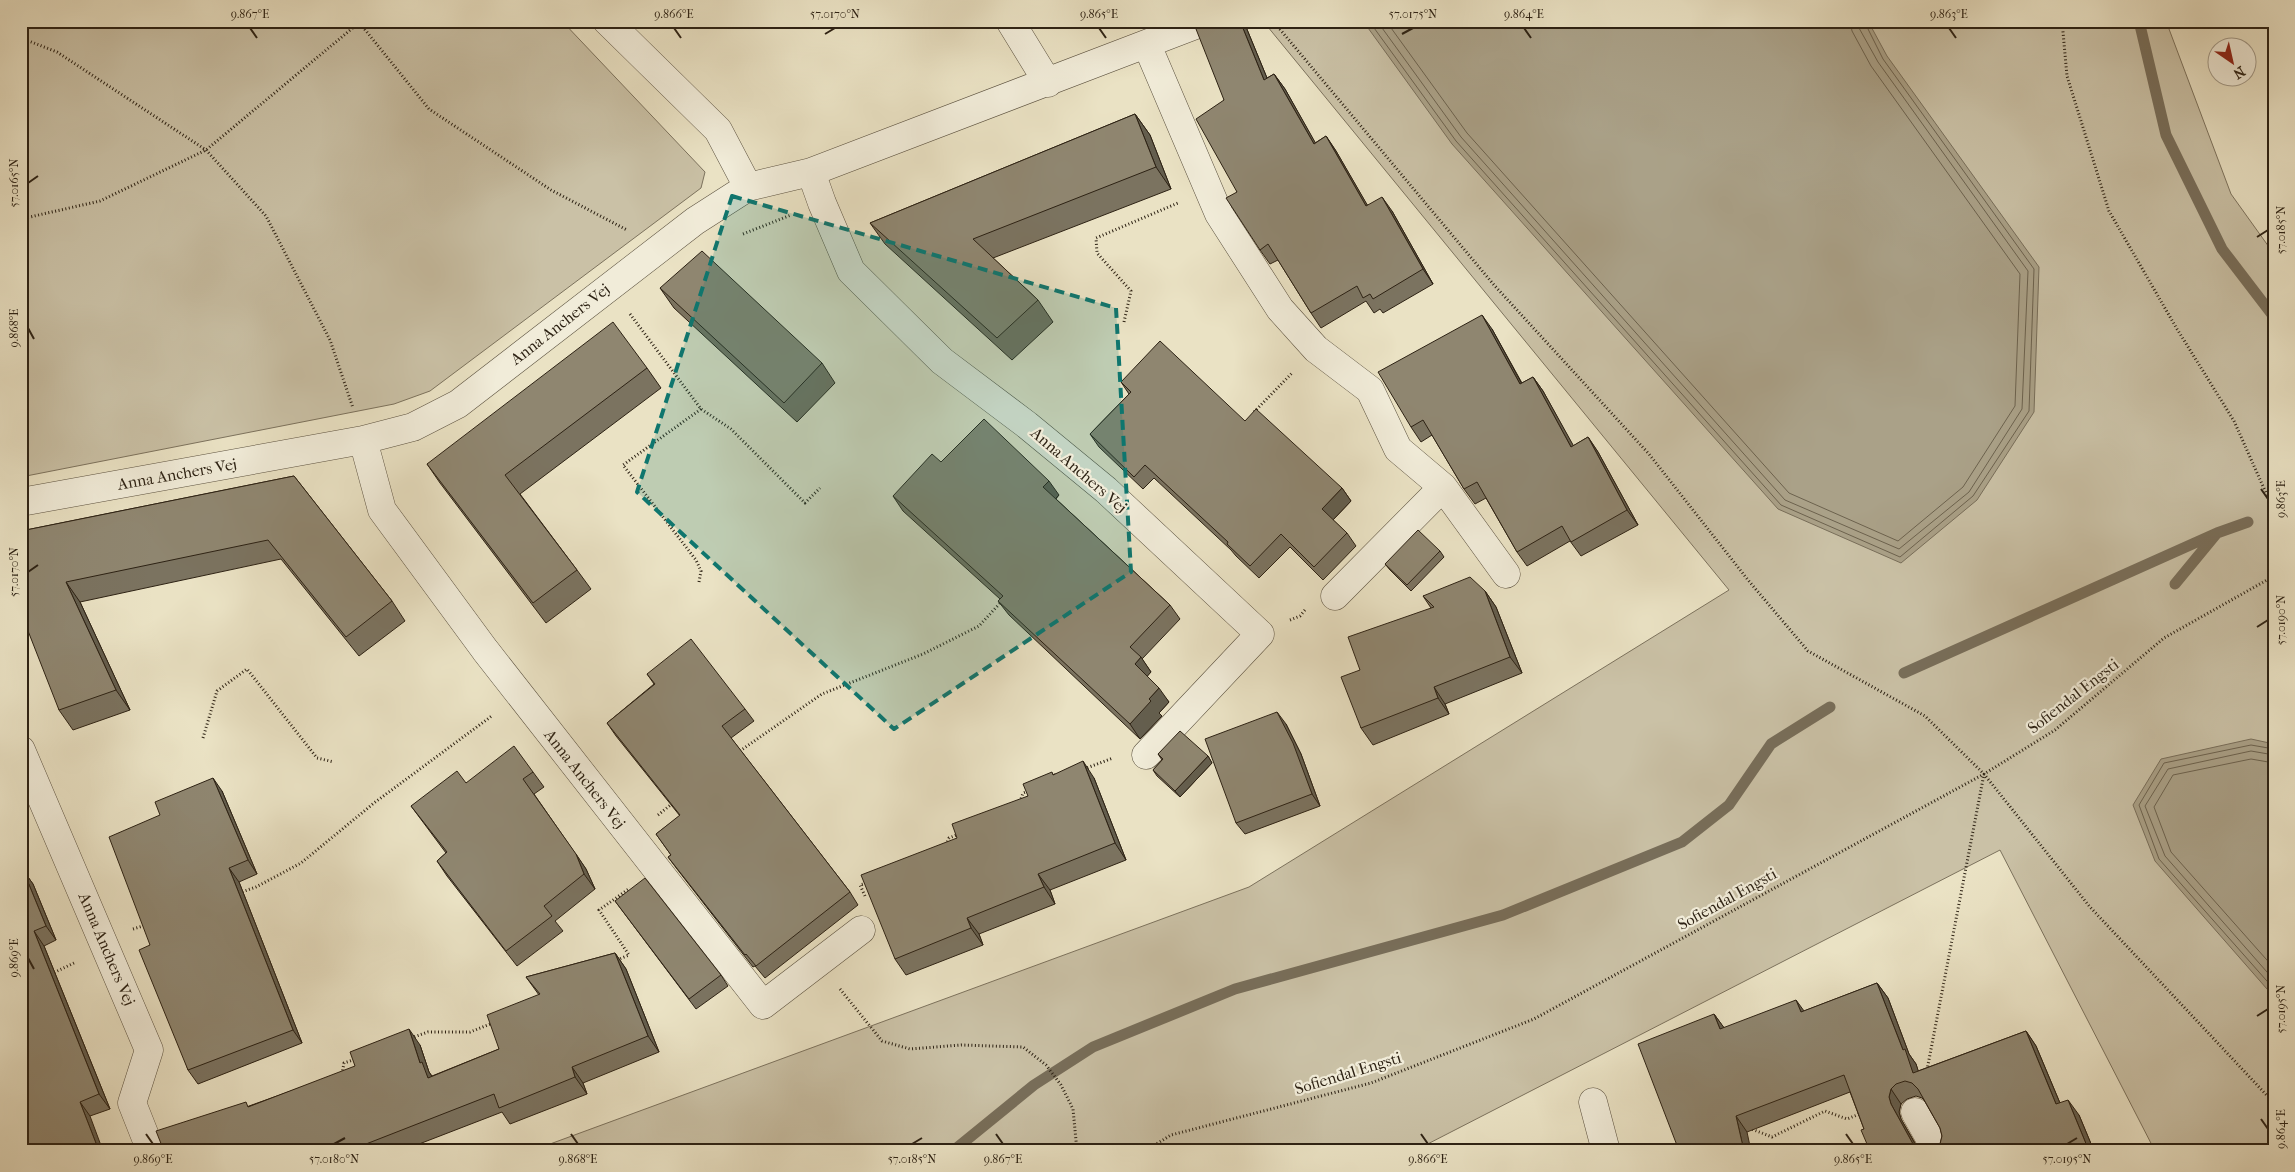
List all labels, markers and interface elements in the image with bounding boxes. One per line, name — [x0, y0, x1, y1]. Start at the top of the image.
text: 9.867°E — [231, 7, 269, 21]
text: 9.866°E — [654, 7, 694, 21]
text: 57.0170°N — [810, 7, 860, 21]
text: 9.865°E — [1080, 7, 1118, 21]
text: 57.0175°N — [1389, 7, 1437, 21]
text: 9.864°E — [1504, 7, 1544, 21]
text: 9.863°E — [1930, 7, 1968, 21]
north arrow — [2208, 38, 2258, 88]
text: N — [2230, 62, 2248, 83]
text: 57.0165°N — [7, 158, 21, 208]
text: 57.0185°N — [2274, 206, 2288, 254]
street label: Anna Anchers Vej — [506, 279, 613, 369]
text: 9.868°E — [7, 309, 21, 347]
street label: Anna Anchers Vej — [1026, 423, 1131, 517]
street label: Anna Anchers Vej — [115, 454, 238, 494]
text: 9.863°E — [2274, 480, 2288, 518]
text: 57.0170°N — [7, 547, 21, 597]
text: 57.0190°N — [2274, 595, 2288, 645]
street label: Sofiendal Engsti — [2024, 654, 2123, 737]
street label: Anna Anchers Vej — [540, 725, 630, 832]
street label: Sofiendal Engsti — [1674, 864, 1780, 934]
street label: Anna Anchers Vej — [74, 889, 139, 1008]
text: 9.869°E — [7, 938, 21, 978]
text: 57.0195°N — [2274, 985, 2288, 1033]
street label: Sofiendal Engsti — [1292, 1048, 1404, 1098]
text: 9.864°E — [2274, 1109, 2288, 1149]
text: 9.869°E — [133, 1152, 173, 1166]
text: 57.0180°N — [309, 1152, 359, 1166]
text: 9.868°E — [559, 1152, 597, 1166]
text: 57.0185°N — [888, 1152, 936, 1166]
text: 9.867°E — [984, 1152, 1022, 1166]
text: 9.866°E — [1408, 1152, 1448, 1166]
text: 9.865°E — [1834, 1152, 1872, 1166]
text: 57.0195°N — [2043, 1152, 2091, 1166]

